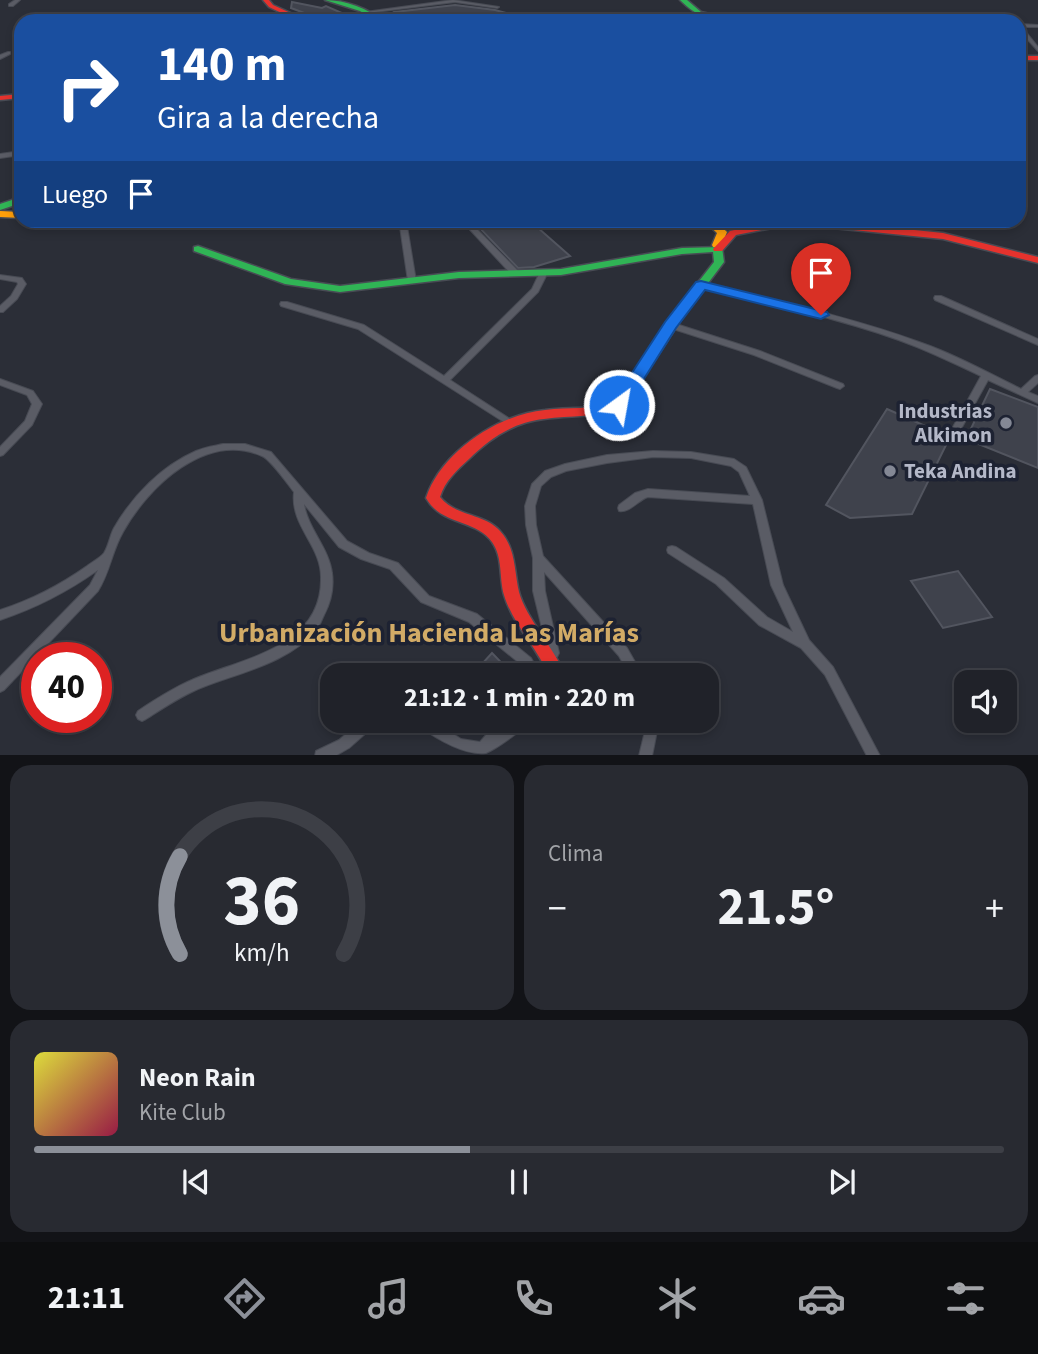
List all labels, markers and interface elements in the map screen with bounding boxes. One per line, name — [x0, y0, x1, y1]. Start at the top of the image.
text: 140 m — [157, 30, 286, 100]
icon: right — [42, 42, 133, 133]
text: Gira a la derecha — [157, 95, 379, 141]
icon: arrive — [122, 175, 160, 213]
text: Luego — [42, 176, 108, 213]
pin — [791, 243, 851, 315]
icon: arrive — [802, 254, 840, 292]
position arrow — [582, 368, 656, 442]
place label: Industrias Alkimon — [898, 396, 992, 450]
marker: Industrias Alkimon — [998, 415, 1014, 431]
place label: Teka Andina — [904, 456, 1016, 486]
marker: Teka Andina — [882, 463, 898, 479]
district label: Urbanización Hacienda Las Marías — [219, 613, 639, 653]
speed limit sign: 40 — [21, 642, 112, 733]
map controls — [954, 670, 1017, 733]
button: sound — [954, 670, 1017, 733]
text: 21:12 · 1 min · 220 m — [404, 679, 635, 716]
text: Clima — [548, 837, 603, 870]
text: 36 — [224, 849, 300, 953]
text: 21.5° — [718, 871, 834, 945]
text: − — [548, 882, 567, 936]
text: + — [985, 882, 1004, 936]
text: km/h — [234, 934, 290, 970]
text: Neon Rain — [139, 1059, 256, 1096]
text: Kite Club — [139, 1096, 226, 1129]
icon: previous — [177, 1163, 215, 1201]
icon: pause — [500, 1163, 538, 1201]
icon: next — [823, 1163, 861, 1201]
icon: directions — [220, 1274, 269, 1323]
icon: music — [364, 1274, 413, 1323]
icon: phone — [509, 1274, 558, 1323]
icon: climate — [653, 1274, 702, 1323]
icon: car — [797, 1274, 846, 1323]
icon: filters — [941, 1274, 990, 1323]
text: 21:11 — [48, 1275, 125, 1321]

